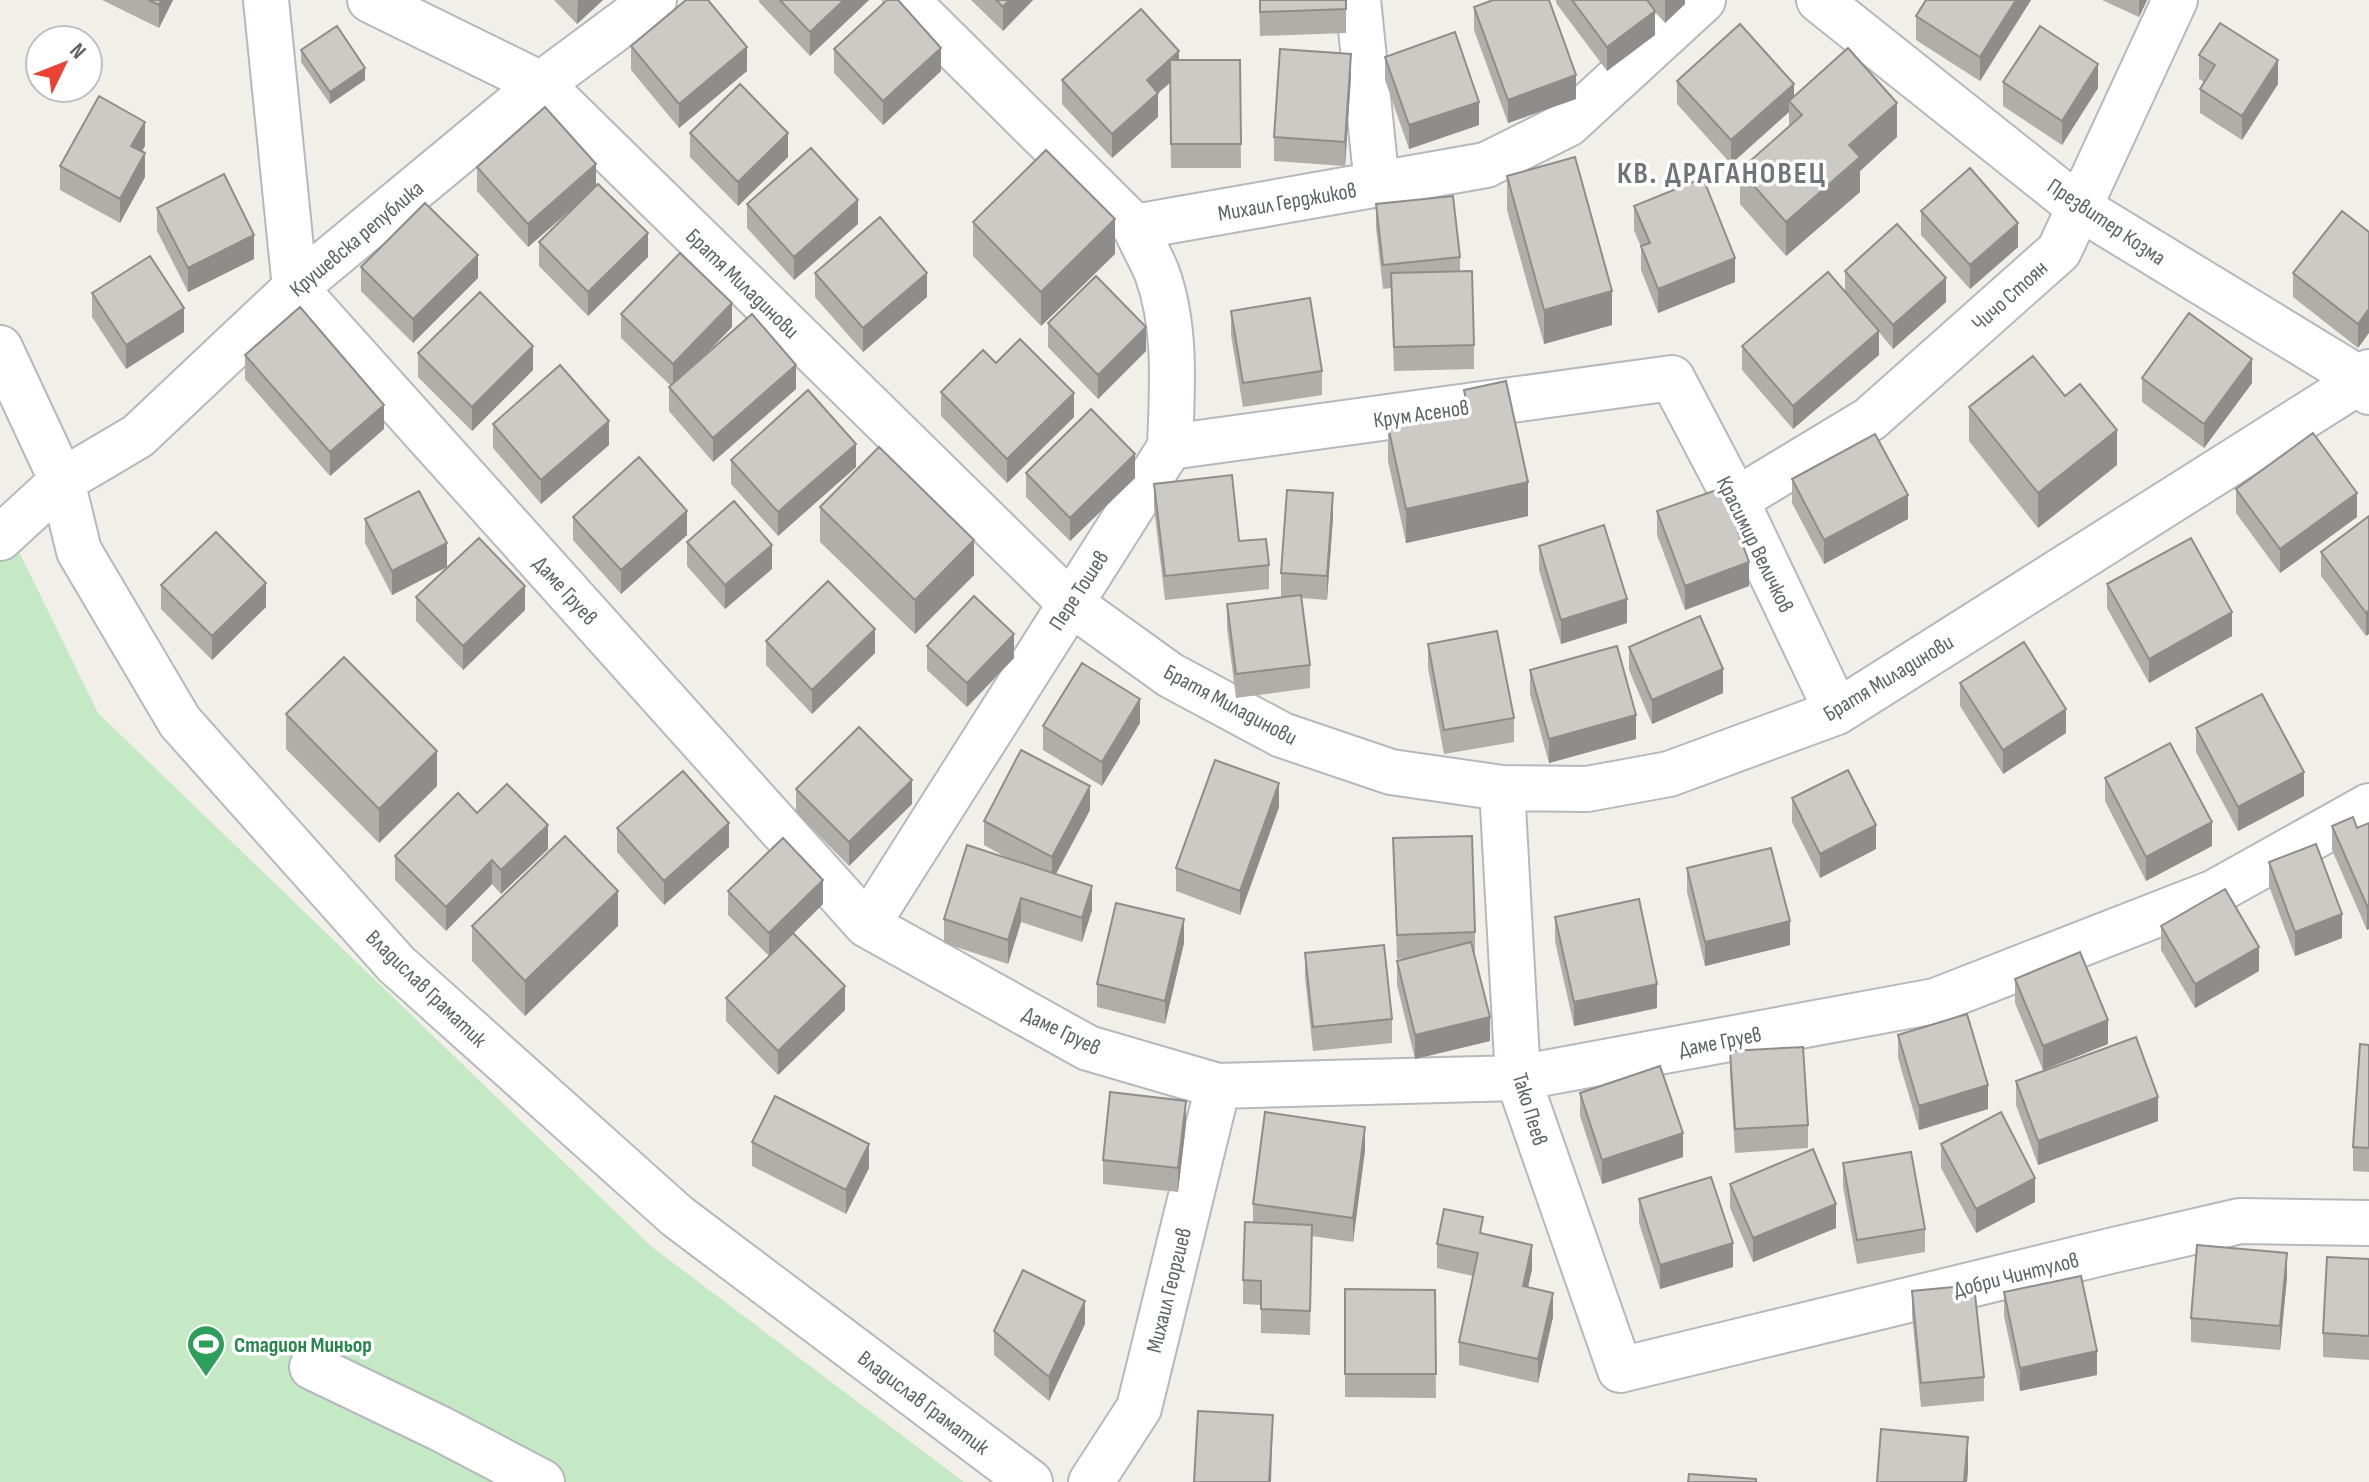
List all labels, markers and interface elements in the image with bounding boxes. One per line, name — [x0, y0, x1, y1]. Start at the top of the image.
north arrow — [24, 24, 104, 104]
text: N — [64, 38, 91, 65]
district label: КВ. ДРАГАНОВЕЦ — [1617, 156, 1827, 192]
street label: Презвитер Козма — [2042, 173, 2170, 272]
street label: Крушевска република — [285, 175, 429, 303]
street label: Михаил Герджиков — [1216, 177, 1359, 228]
street label: Братя Миладинови — [680, 223, 804, 345]
street label: Чичо Стоян — [1966, 255, 2054, 337]
street label: Крум Асенов — [1372, 394, 1471, 435]
street label: Красимир Величков — [1710, 472, 1799, 617]
street label: Пере Тошев — [1043, 546, 1115, 636]
street label: Даме Груев — [527, 551, 603, 631]
street label: Братя Миладинови — [1819, 629, 1959, 728]
street label: Братя Миладинови — [1159, 659, 1302, 752]
street label: Владислав Граматик — [360, 925, 492, 1054]
street label: Даме Груев — [1018, 1001, 1105, 1062]
street label: Даме Груев — [1677, 1021, 1764, 1064]
street label: Тако Пеев — [1506, 1070, 1553, 1149]
street label: Михаил Георгиев — [1141, 1225, 1198, 1356]
street label: Добри Чинтулов — [1951, 1247, 2082, 1304]
sports icon: Стадион Миньор — [185, 1323, 227, 1378]
place label: Стадион Миньор — [234, 1332, 372, 1359]
street label: Владислав Граматик — [852, 1345, 995, 1462]

